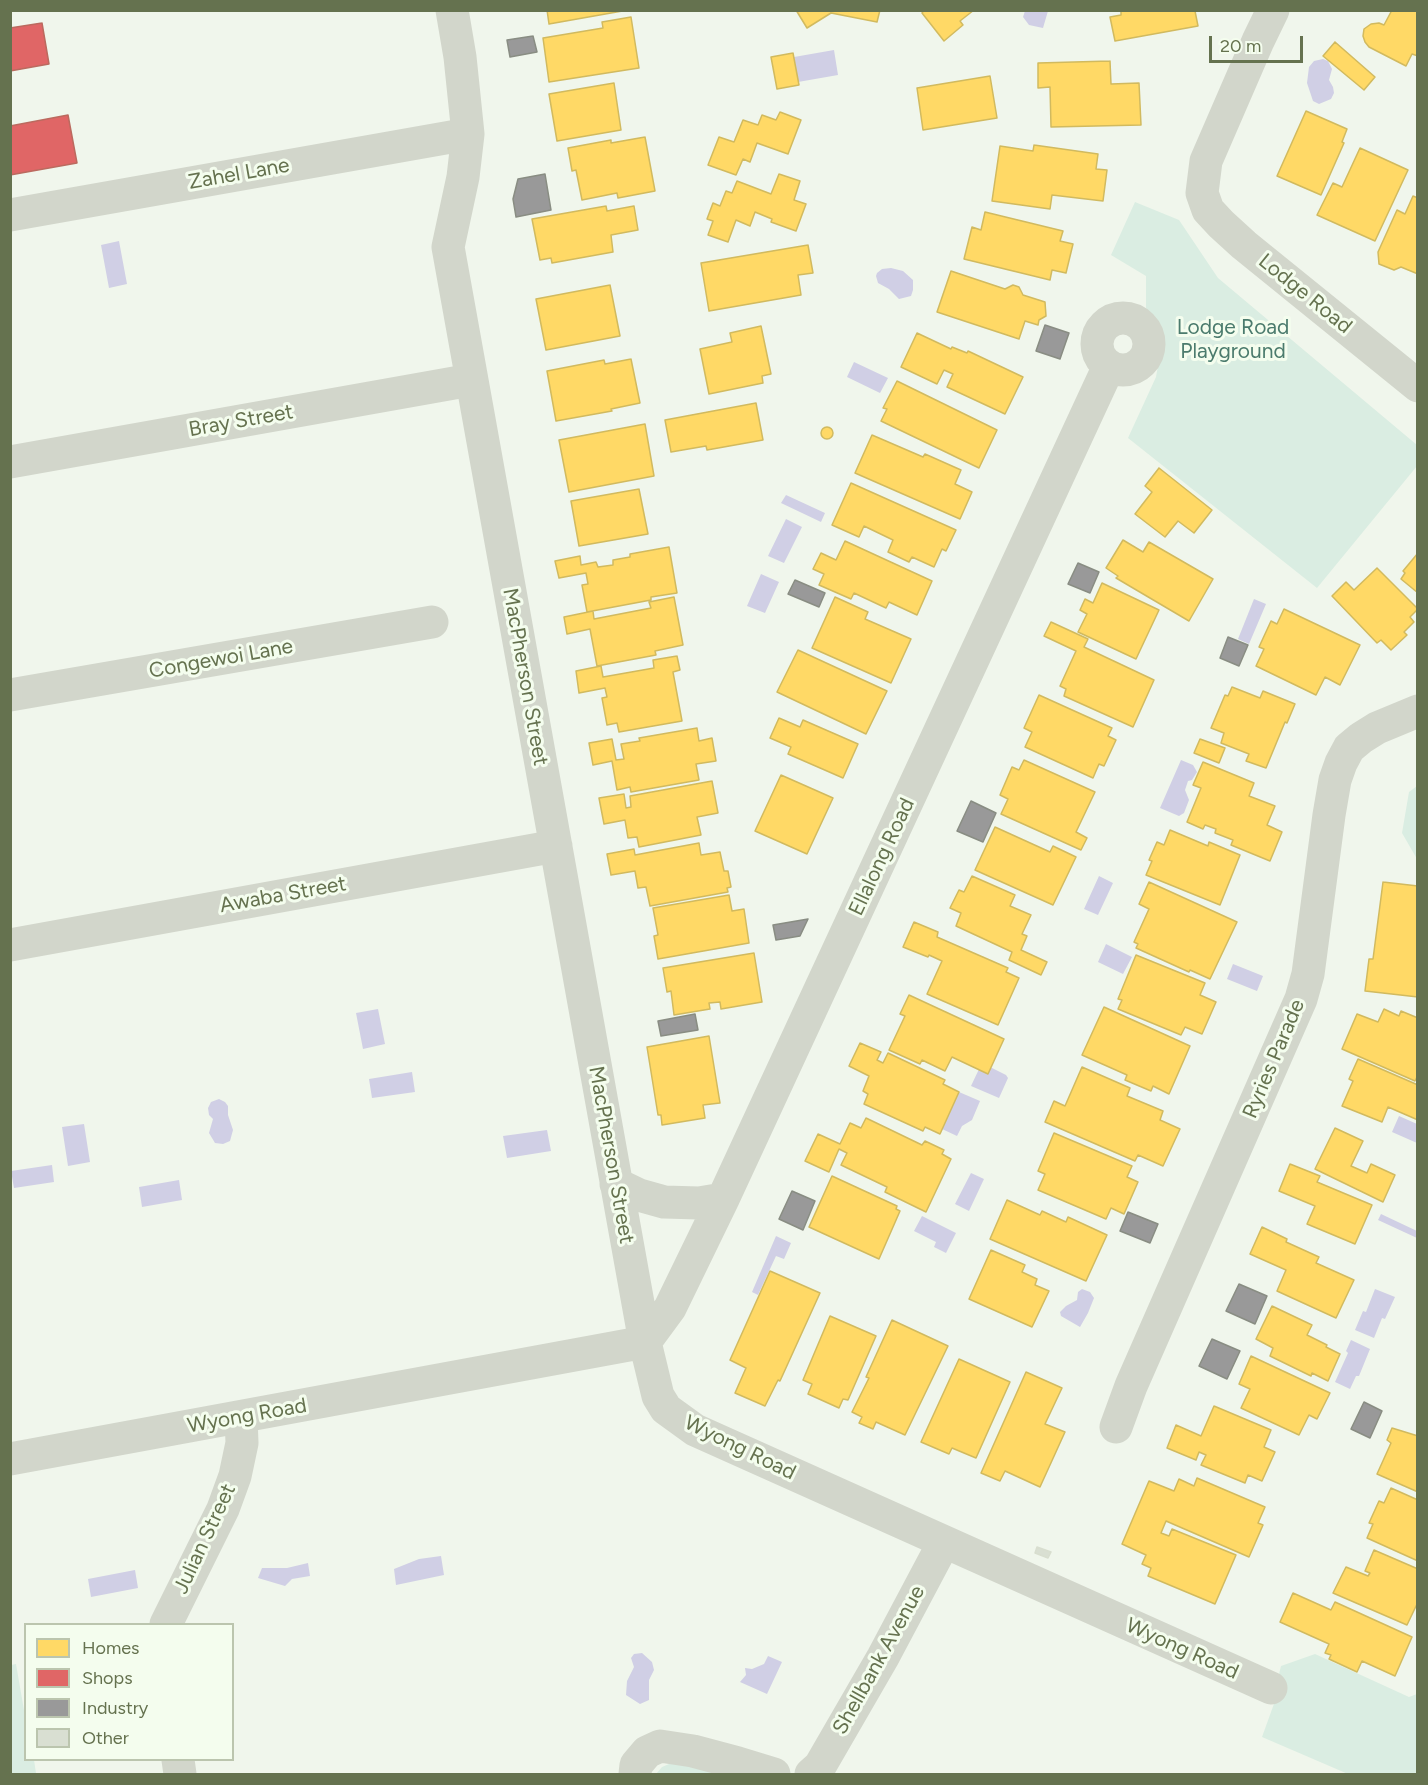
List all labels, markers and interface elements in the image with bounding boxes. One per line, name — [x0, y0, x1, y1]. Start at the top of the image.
scale bar — [1212, 24, 1306, 62]
text: 20 m — [1220, 35, 1261, 57]
street label: Zahel Lane — [187, 153, 291, 195]
street label: Lodge Road — [1253, 249, 1357, 339]
park label: Lodge Road Playground — [1177, 315, 1289, 365]
street label: Bray Street — [187, 399, 295, 443]
street label: MacPherson Street — [497, 586, 553, 768]
street label: Congewoi Lane — [147, 634, 295, 684]
street label: Ellalong Road — [844, 794, 920, 920]
street label: Awaba Street — [218, 871, 348, 919]
street label: Ryries Parade — [1238, 996, 1310, 1122]
street label: MacPherson Street — [583, 1064, 639, 1246]
street label: Wyong Road — [185, 1393, 309, 1439]
street label: Wyong Road — [680, 1410, 800, 1486]
street label: Julian Street — [169, 1480, 241, 1598]
street label: Shellbank Avenue — [828, 1581, 930, 1739]
street label: Wyong Road — [1122, 1613, 1242, 1685]
legend — [24, 1623, 234, 1761]
text: Homes — [82, 1637, 140, 1659]
text: Shops — [82, 1667, 133, 1689]
text: Industry — [82, 1697, 148, 1719]
text: Other — [82, 1727, 129, 1749]

